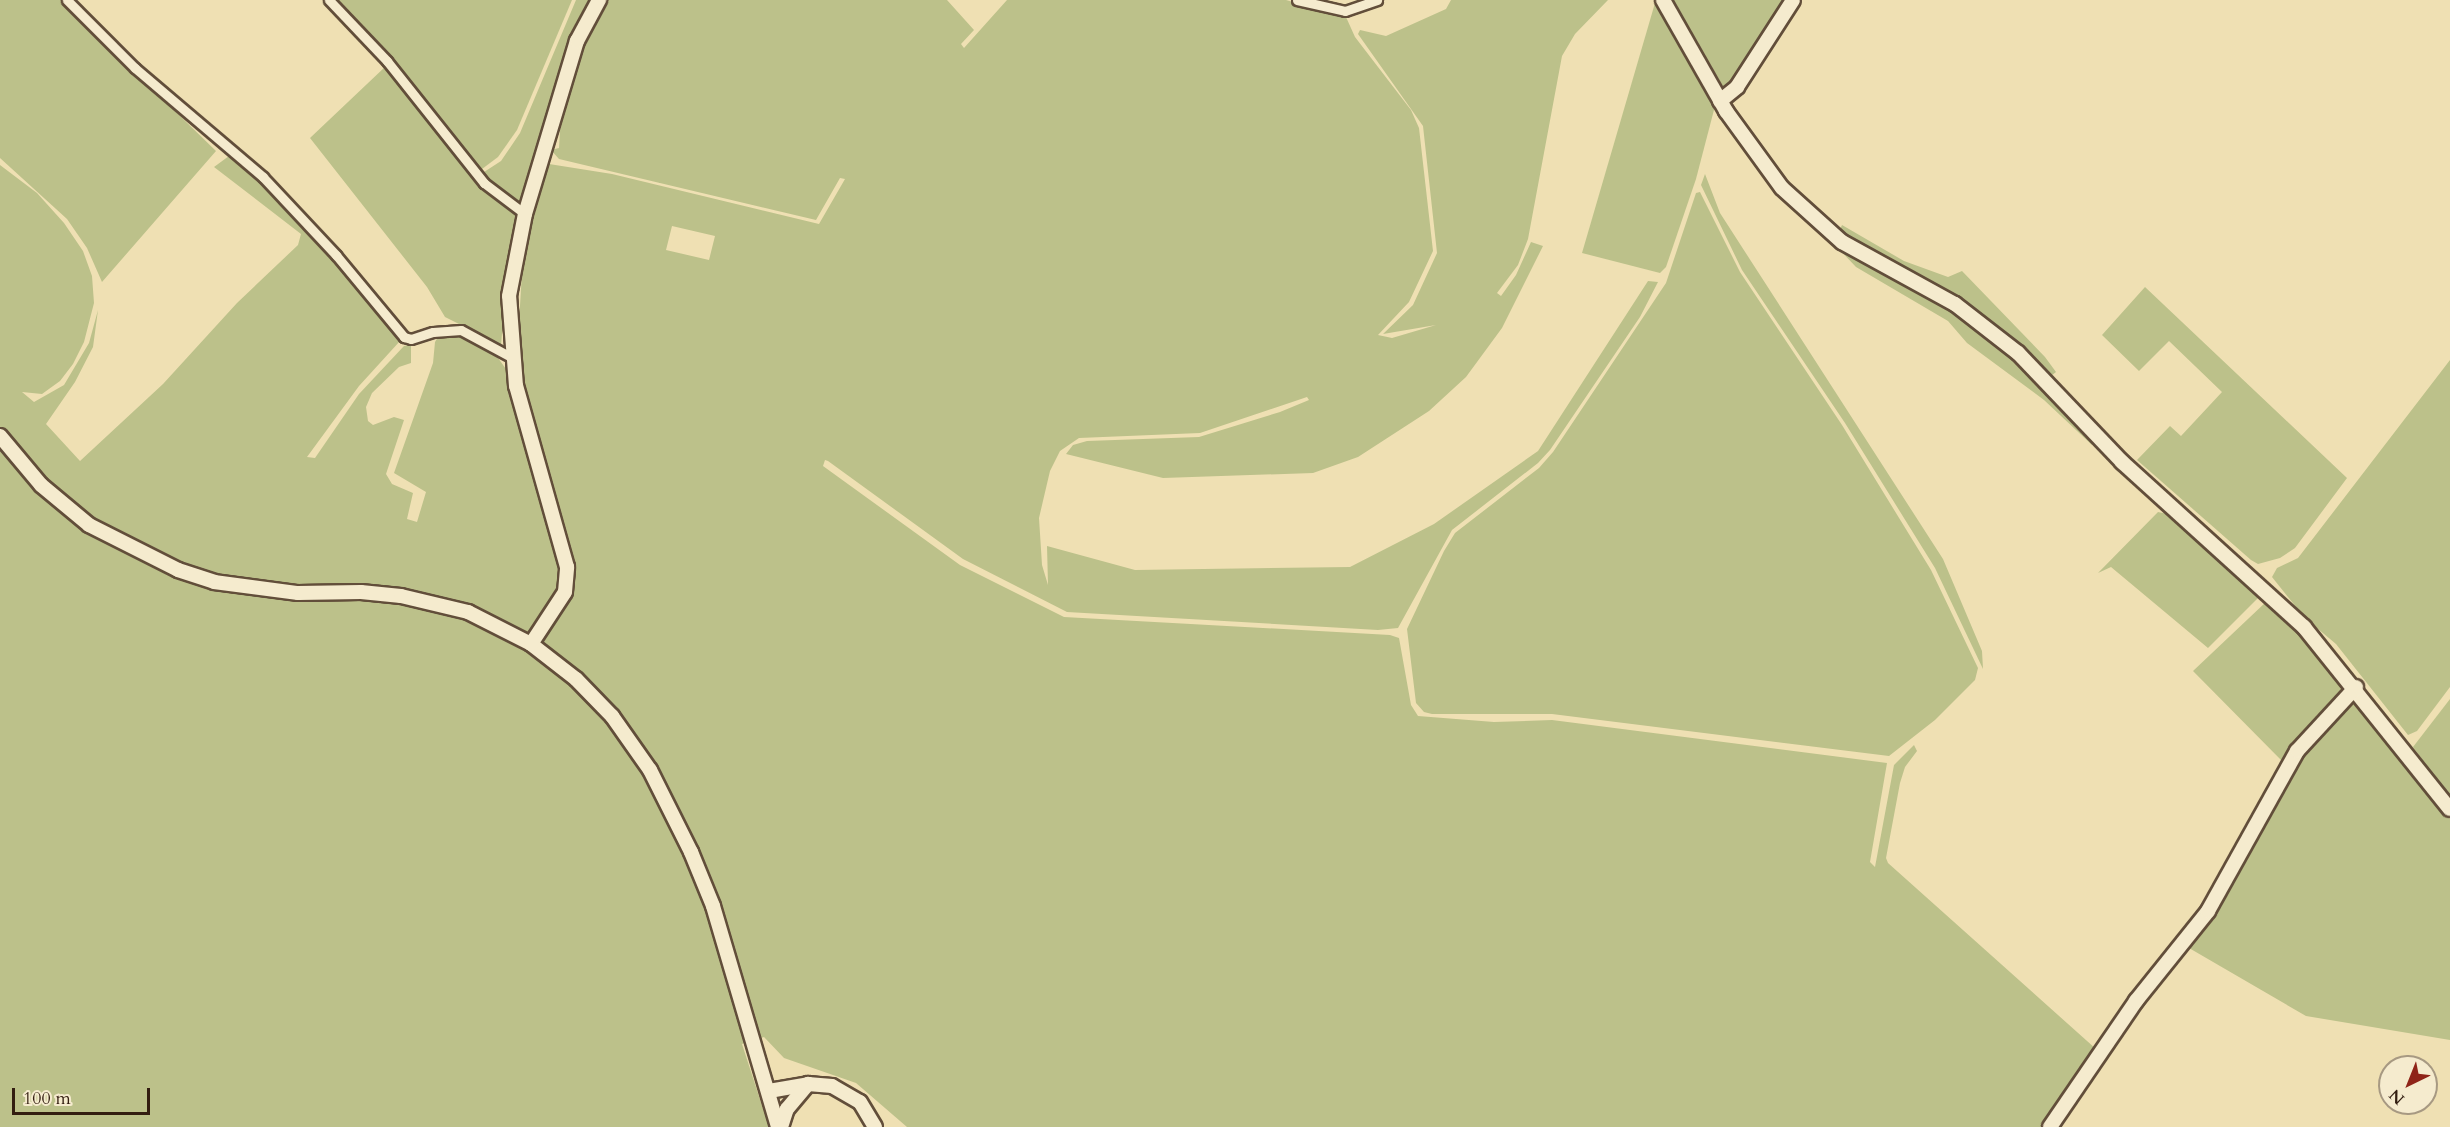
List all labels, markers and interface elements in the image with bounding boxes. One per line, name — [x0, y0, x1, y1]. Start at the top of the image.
north arrow — [2378, 1055, 2438, 1115]
scale bar — [15, 1076, 153, 1114]
text: N — [2385, 1084, 2410, 1109]
text: 100 m — [23, 1086, 71, 1111]

